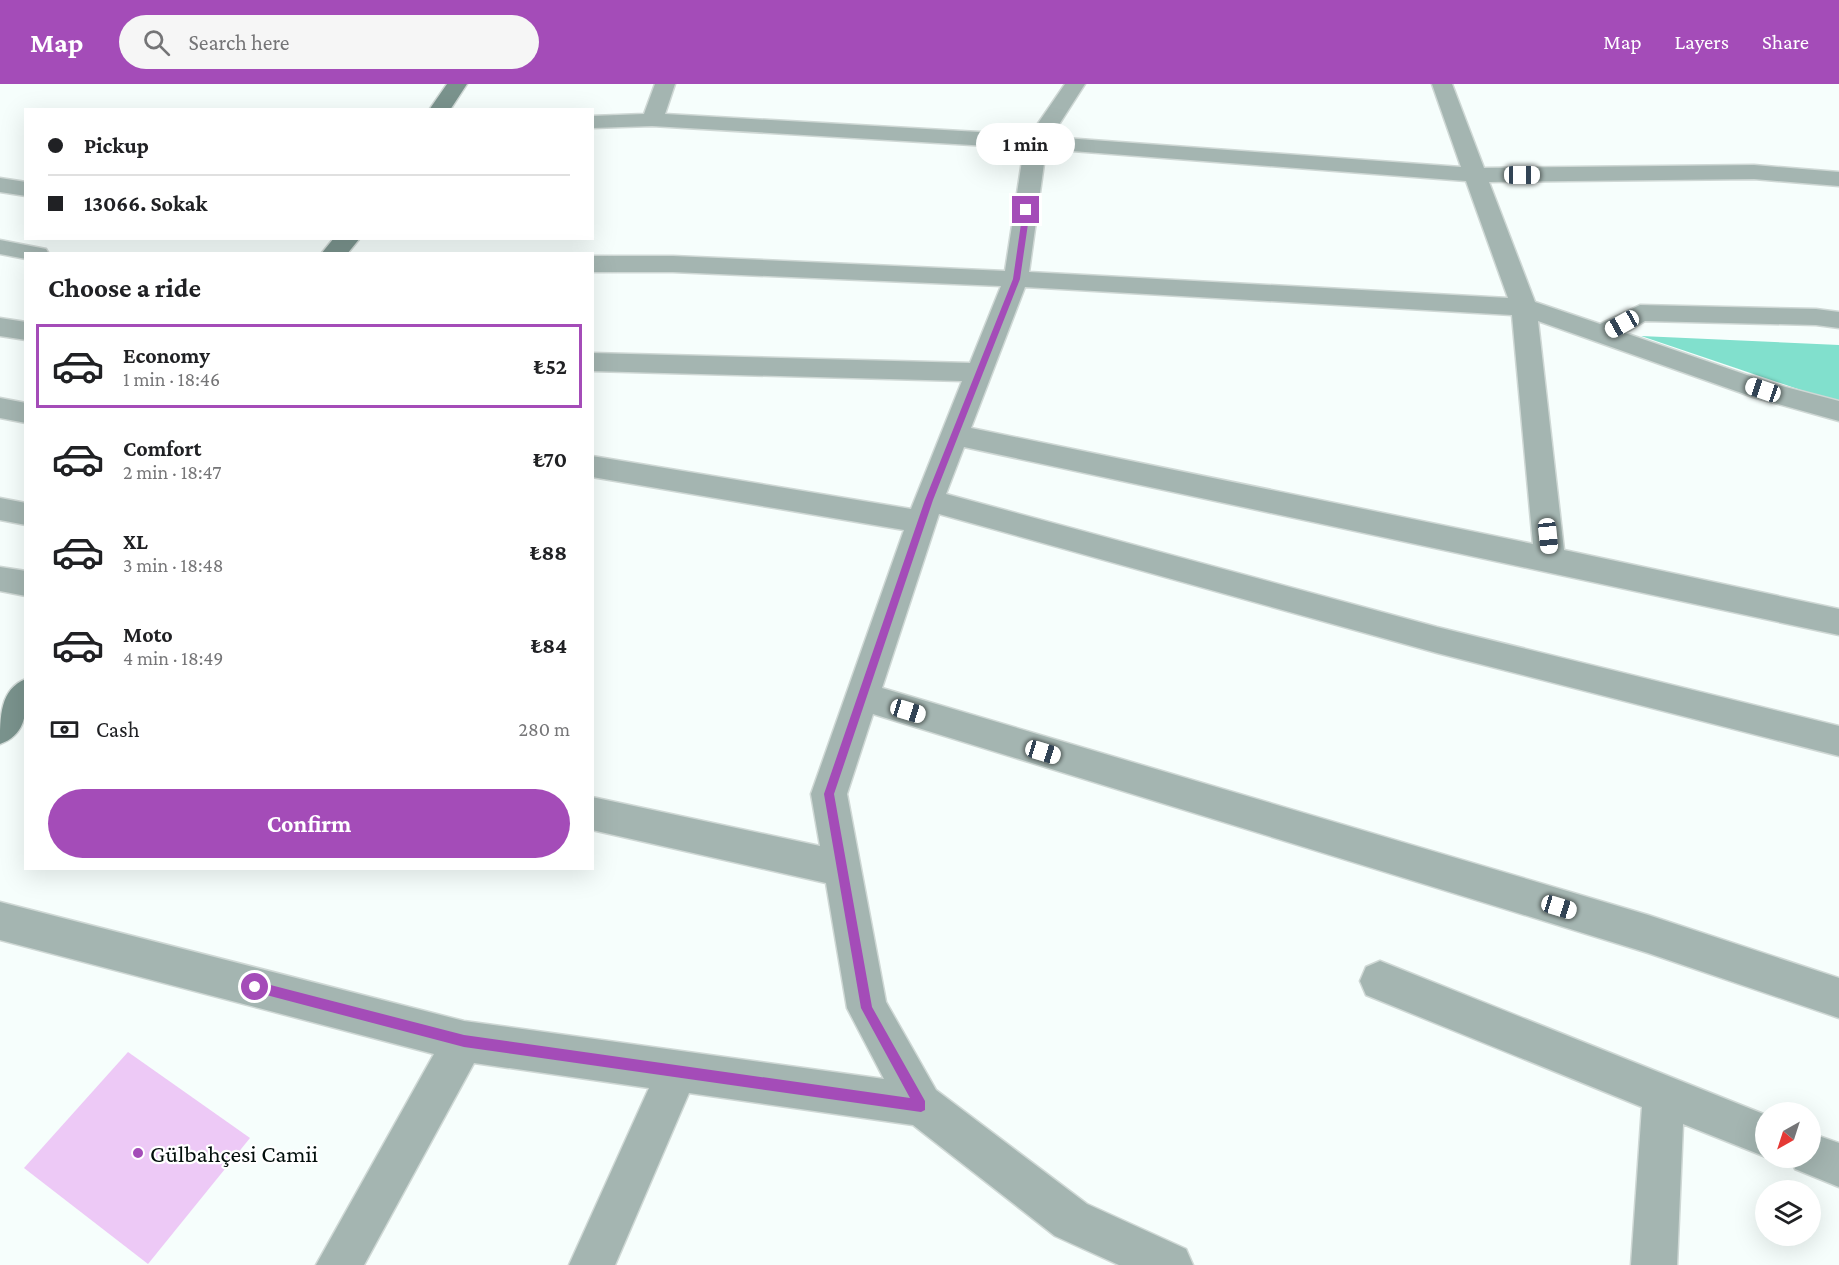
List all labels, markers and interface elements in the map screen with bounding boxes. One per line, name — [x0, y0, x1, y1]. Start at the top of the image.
search box — [119, 15, 539, 69]
icon: search — [140, 26, 173, 59]
text: Map — [30, 27, 83, 58]
text: Search here — [188, 30, 289, 55]
text: Map — [1603, 30, 1642, 54]
text: Layers — [1675, 30, 1729, 54]
text: Share — [1762, 30, 1809, 54]
callout: 1 min — [976, 123, 1076, 165]
text: Pickup — [84, 133, 149, 158]
text: 1 min — [1003, 133, 1048, 155]
car — [1504, 166, 1540, 184]
text: 13066. Sokak — [84, 191, 207, 216]
route end — [1012, 196, 1039, 223]
text: Choose a ride — [48, 273, 201, 303]
car — [1602, 307, 1642, 341]
icon: car — [51, 339, 105, 393]
text: Economy — [123, 343, 210, 368]
text: ₺52 — [534, 354, 567, 379]
text: 1 min · 18:46 — [123, 368, 220, 390]
car — [1743, 376, 1783, 404]
icon: car — [51, 432, 105, 486]
text: Comfort — [123, 436, 201, 461]
text: ₺70 — [533, 447, 567, 472]
text: 2 min · 18:47 — [123, 461, 222, 483]
car — [1537, 517, 1559, 555]
icon: car — [51, 525, 105, 579]
text: XL — [123, 529, 148, 554]
text: ₺88 — [530, 540, 567, 565]
text: 3 min · 18:48 — [123, 554, 224, 576]
icon: car — [51, 618, 105, 672]
text: Moto — [123, 622, 173, 647]
text: ₺84 — [531, 633, 567, 658]
text: 4 min · 18:49 — [123, 647, 223, 669]
car — [888, 697, 928, 725]
icon: cash — [48, 713, 81, 746]
text: Cash — [96, 717, 140, 742]
text: 280 m — [519, 718, 570, 740]
car — [1023, 738, 1063, 766]
button: Confirm — [48, 789, 570, 858]
car — [1539, 893, 1579, 921]
route start — [241, 973, 268, 1000]
north arrow — [1755, 1102, 1821, 1168]
map controls — [1755, 1102, 1821, 1246]
place label: Gülbahçesi Camii — [150, 1140, 318, 1167]
marker: Gülbahçesi Camii — [131, 1146, 145, 1160]
button: layers — [1755, 1180, 1821, 1246]

